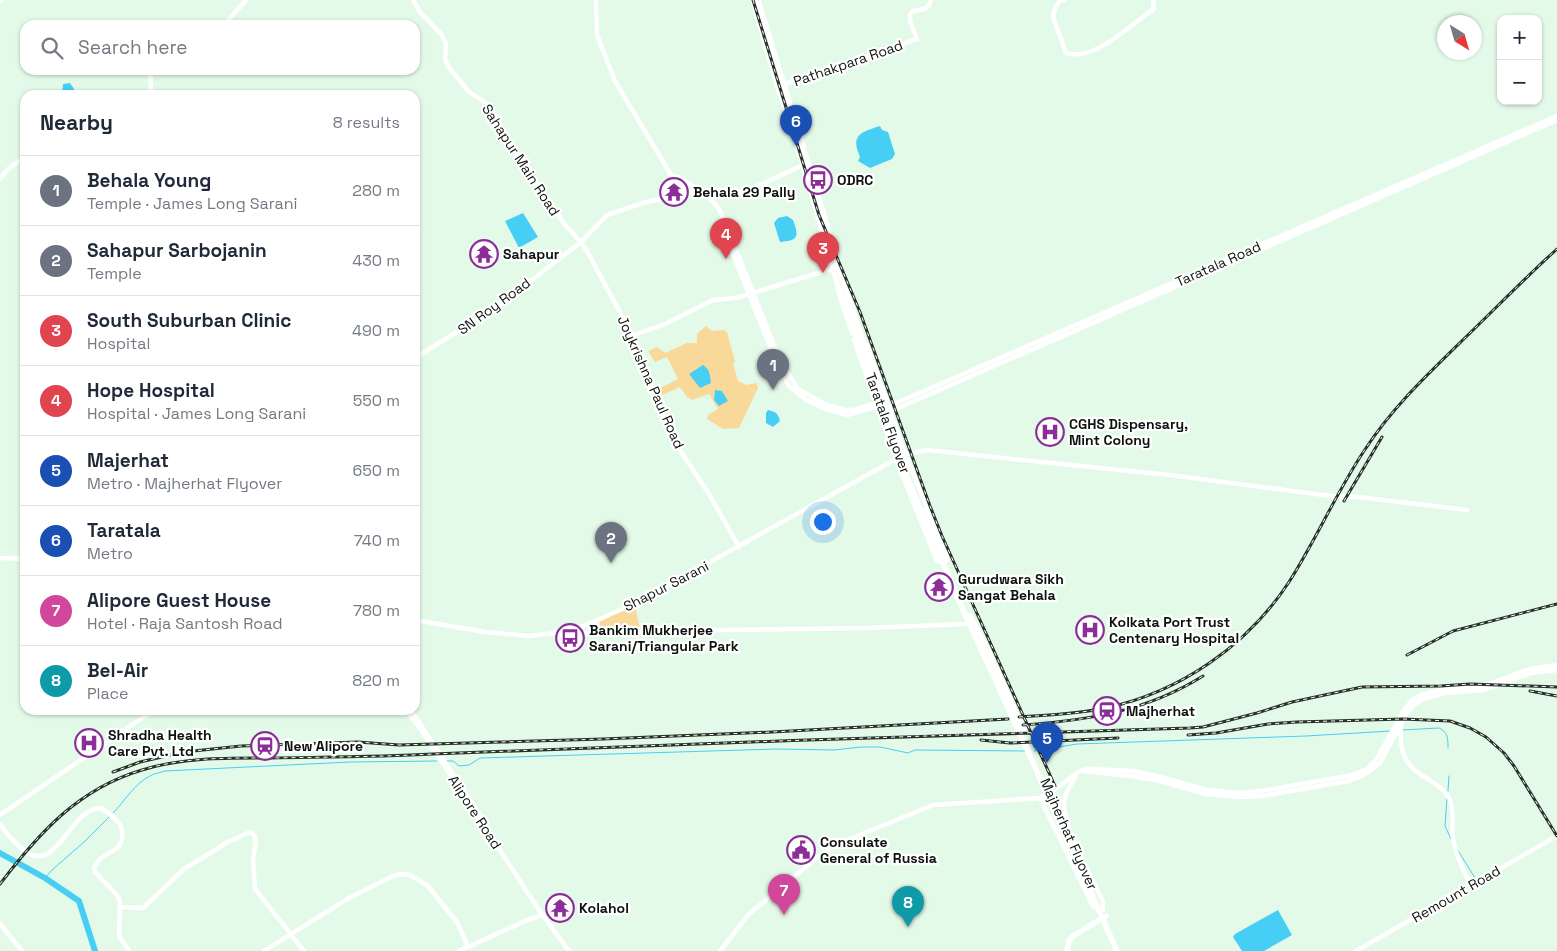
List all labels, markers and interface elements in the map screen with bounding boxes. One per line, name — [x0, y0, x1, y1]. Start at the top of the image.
north arrow — [1437, 15, 1482, 60]
map controls — [1497, 15, 1542, 105]
button: + — [1497, 15, 1542, 60]
search box — [20, 20, 420, 75]
icon: search — [38, 34, 66, 62]
text: Search here — [78, 35, 188, 60]
street label: Pathakpara Road — [791, 36, 905, 90]
button: − — [1497, 60, 1542, 105]
street label: Sahapur Main Road — [478, 101, 564, 219]
pin: 6 — [780, 105, 812, 146]
text: Nearby — [40, 109, 113, 136]
text: 8 results — [333, 112, 400, 133]
bus stop icon: ODRC — [803, 165, 833, 195]
text: Behala Young — [87, 168, 211, 193]
place label: ODRC — [837, 171, 873, 189]
temple icon: Behala 29 Pally — [659, 177, 689, 207]
text: 1 — [52, 180, 60, 201]
text: 280 m — [352, 180, 400, 201]
place label: Behala 29 Pally — [693, 183, 795, 201]
text: Temple · James Long Sarani — [87, 193, 297, 214]
pin: 4 — [710, 218, 742, 259]
pin: 3 — [807, 232, 839, 273]
street label: Taratala Road — [1172, 237, 1264, 291]
text: Sahapur Sarbojanin — [87, 238, 267, 263]
temple icon: Sahapur — [469, 239, 499, 269]
place label: Sahapur — [503, 245, 560, 263]
text: 2 — [51, 250, 61, 271]
text: 430 m — [352, 250, 400, 271]
text: Temple — [87, 263, 142, 284]
street label: SN Roy Road — [454, 274, 534, 338]
text: South Suburban Clinic — [87, 308, 291, 333]
street label: Joykrishna Paul Road — [614, 313, 688, 451]
text: 3 — [51, 320, 61, 341]
text: 490 m — [352, 320, 400, 341]
text: Hospital — [87, 333, 150, 354]
pin: 1 — [757, 349, 789, 390]
street label: Taratala Flyover — [861, 370, 915, 476]
text: Hope Hospital — [87, 378, 215, 403]
text: 4 — [51, 390, 61, 411]
text: 550 m — [353, 390, 400, 411]
text: Hospital · James Long Sarani — [87, 403, 306, 424]
place label: CGHS Dispensary, Mint Colony — [1069, 415, 1188, 449]
hospital icon: CGHS Dispensary, Mint Colony — [1035, 417, 1065, 447]
text: Majerhat — [87, 448, 169, 473]
text: 5 — [51, 460, 61, 481]
text: 650 m — [352, 460, 400, 481]
text: Metro · Majherhat Flyover — [87, 473, 282, 494]
your location — [810, 509, 836, 535]
text: Taratala — [87, 518, 161, 543]
pin: 2 — [595, 522, 627, 563]
text: 6 — [51, 530, 61, 551]
text: 740 m — [354, 530, 400, 551]
text: Metro — [87, 543, 133, 564]
street label: Shapur Sarani — [620, 557, 712, 615]
place label: Gurudwara Sikh Sangat Behala — [958, 570, 1064, 604]
temple icon: Gurudwara Sikh Sangat Behala — [924, 572, 954, 602]
text: Alipore Guest House — [87, 588, 271, 613]
text: 7 — [52, 600, 60, 621]
text: 780 m — [353, 600, 400, 621]
text: Hotel · Raja Santosh Road — [87, 613, 282, 634]
place label: Kolkata Port Trust Centenary Hospital — [1109, 613, 1239, 647]
hospital icon: Kolkata Port Trust Centenary Hospital — [1075, 615, 1105, 645]
place label: Bankim Mukherjee Sarani/Triangular Park — [589, 621, 739, 655]
bus stop icon: Bankim Mukherjee Sarani/Triangular Park — [555, 623, 585, 653]
text: Bel-Air — [87, 658, 148, 683]
text: 8 — [51, 670, 61, 691]
text: 820 m — [352, 670, 400, 691]
text: Place — [87, 683, 129, 704]
station icon: Majherhat — [1092, 696, 1122, 726]
place label: Majherhat — [1126, 702, 1195, 720]
pin: 5 — [1031, 722, 1063, 763]
place label: Shradha Health Care Pvt. Ltd — [108, 726, 212, 760]
hospital icon: Shradha Health Care Pvt. Ltd — [74, 728, 104, 758]
station icon: New Alipore — [250, 731, 280, 761]
place label: New Alipore — [284, 737, 363, 755]
street label: Alipore Road — [444, 772, 506, 852]
street label: Majherhat Flyover — [1036, 775, 1102, 893]
place label: Consulate General of Russia — [820, 833, 937, 867]
public building icon: Consulate General of Russia — [786, 835, 816, 865]
street label: Remount Road — [1409, 861, 1503, 927]
pin: 7 — [768, 874, 800, 915]
pin: 8 — [892, 886, 924, 927]
temple icon: Kolahol — [545, 893, 575, 923]
place label: Kolahol — [579, 899, 629, 917]

